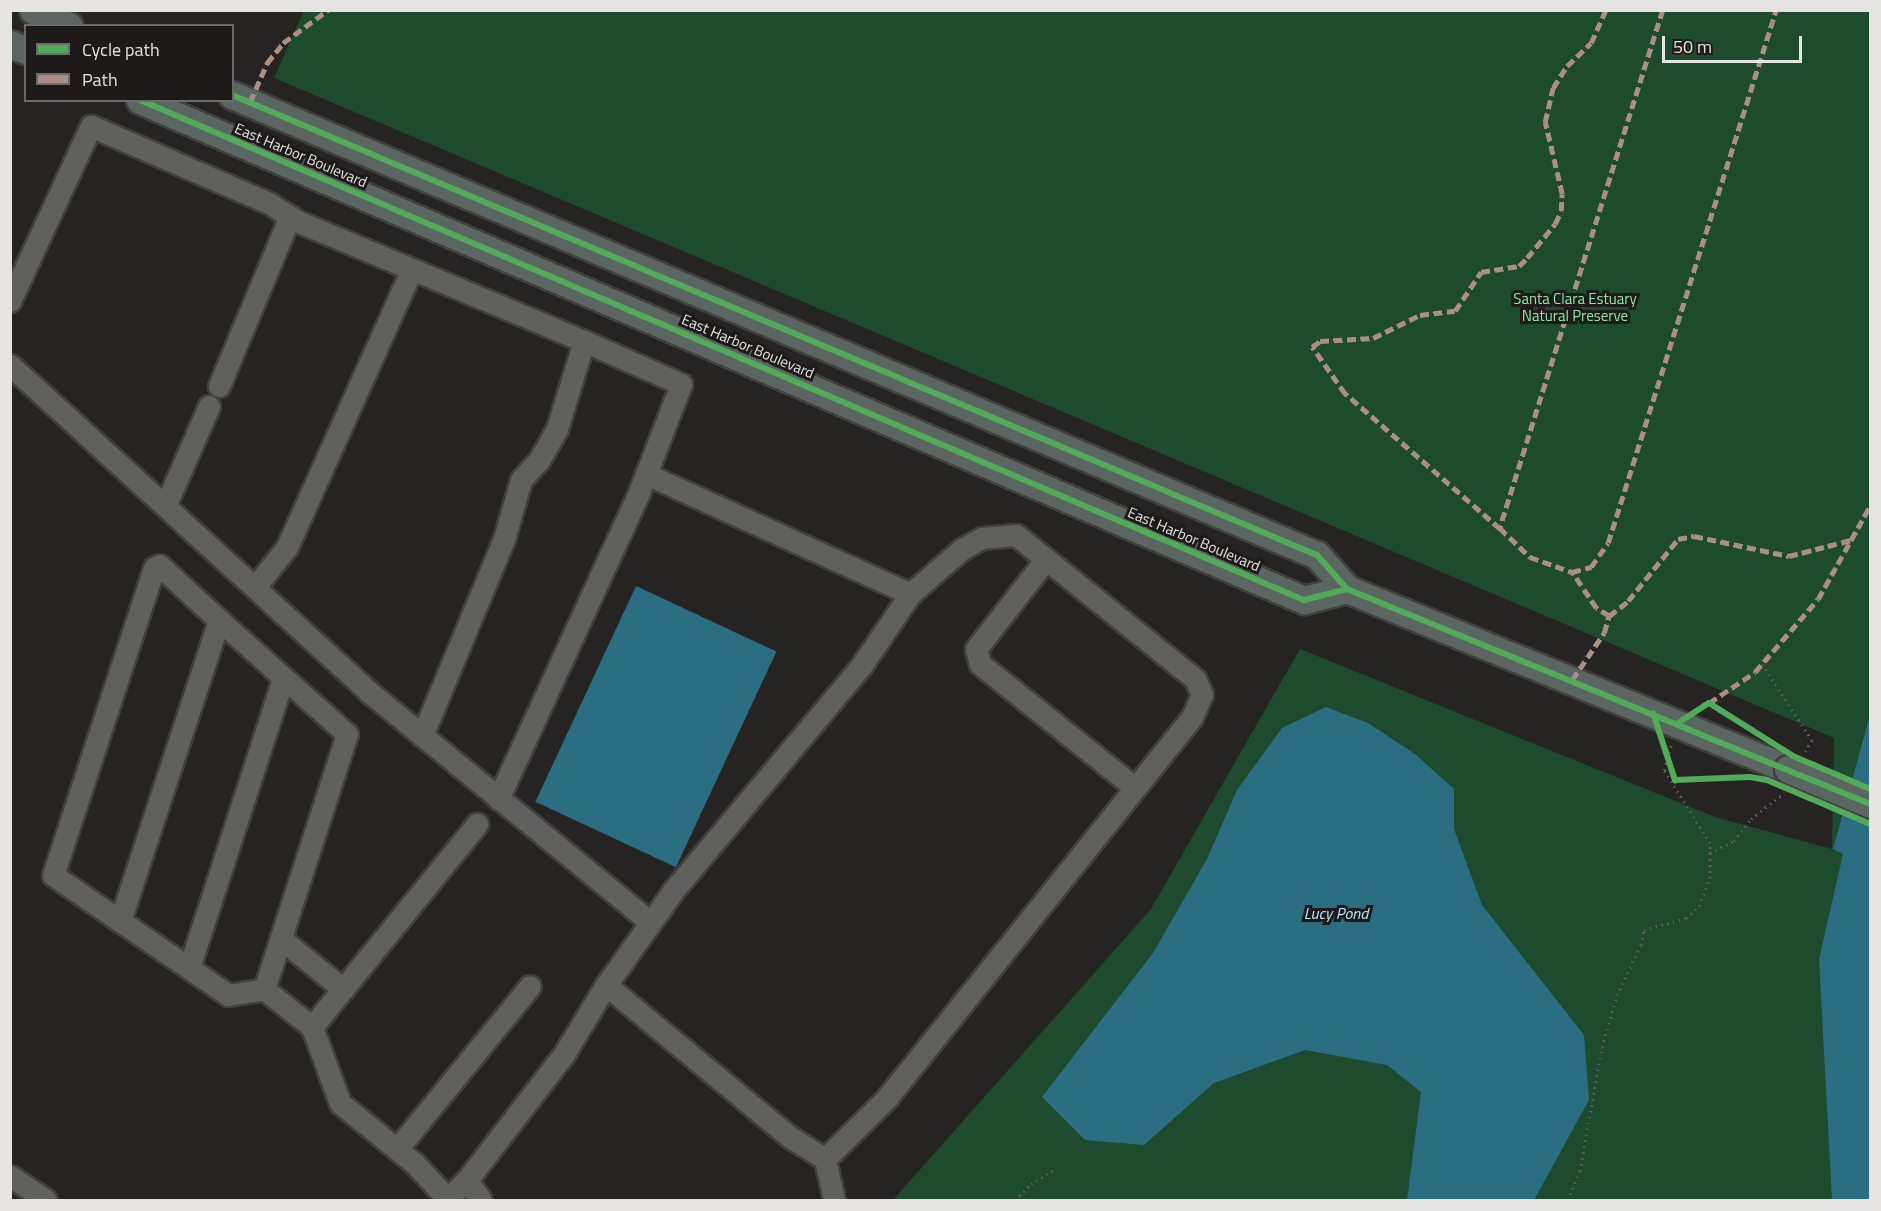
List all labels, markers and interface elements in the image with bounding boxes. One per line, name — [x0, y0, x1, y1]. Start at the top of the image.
legend — [24, 24, 234, 102]
scale bar — [1665, 24, 1804, 62]
text: 50 m — [1673, 33, 1712, 60]
text: Cycle path — [82, 36, 160, 63]
text: Path — [82, 66, 118, 93]
street label: East Harbor Boulevard — [232, 119, 370, 191]
park label: Santa Clara Estuary Natural Preserve — [1513, 289, 1637, 324]
street label: East Harbor Boulevard — [679, 310, 817, 382]
street label: East Harbor Boulevard — [1125, 503, 1263, 575]
water label: Lucy Pond — [1304, 903, 1368, 923]

